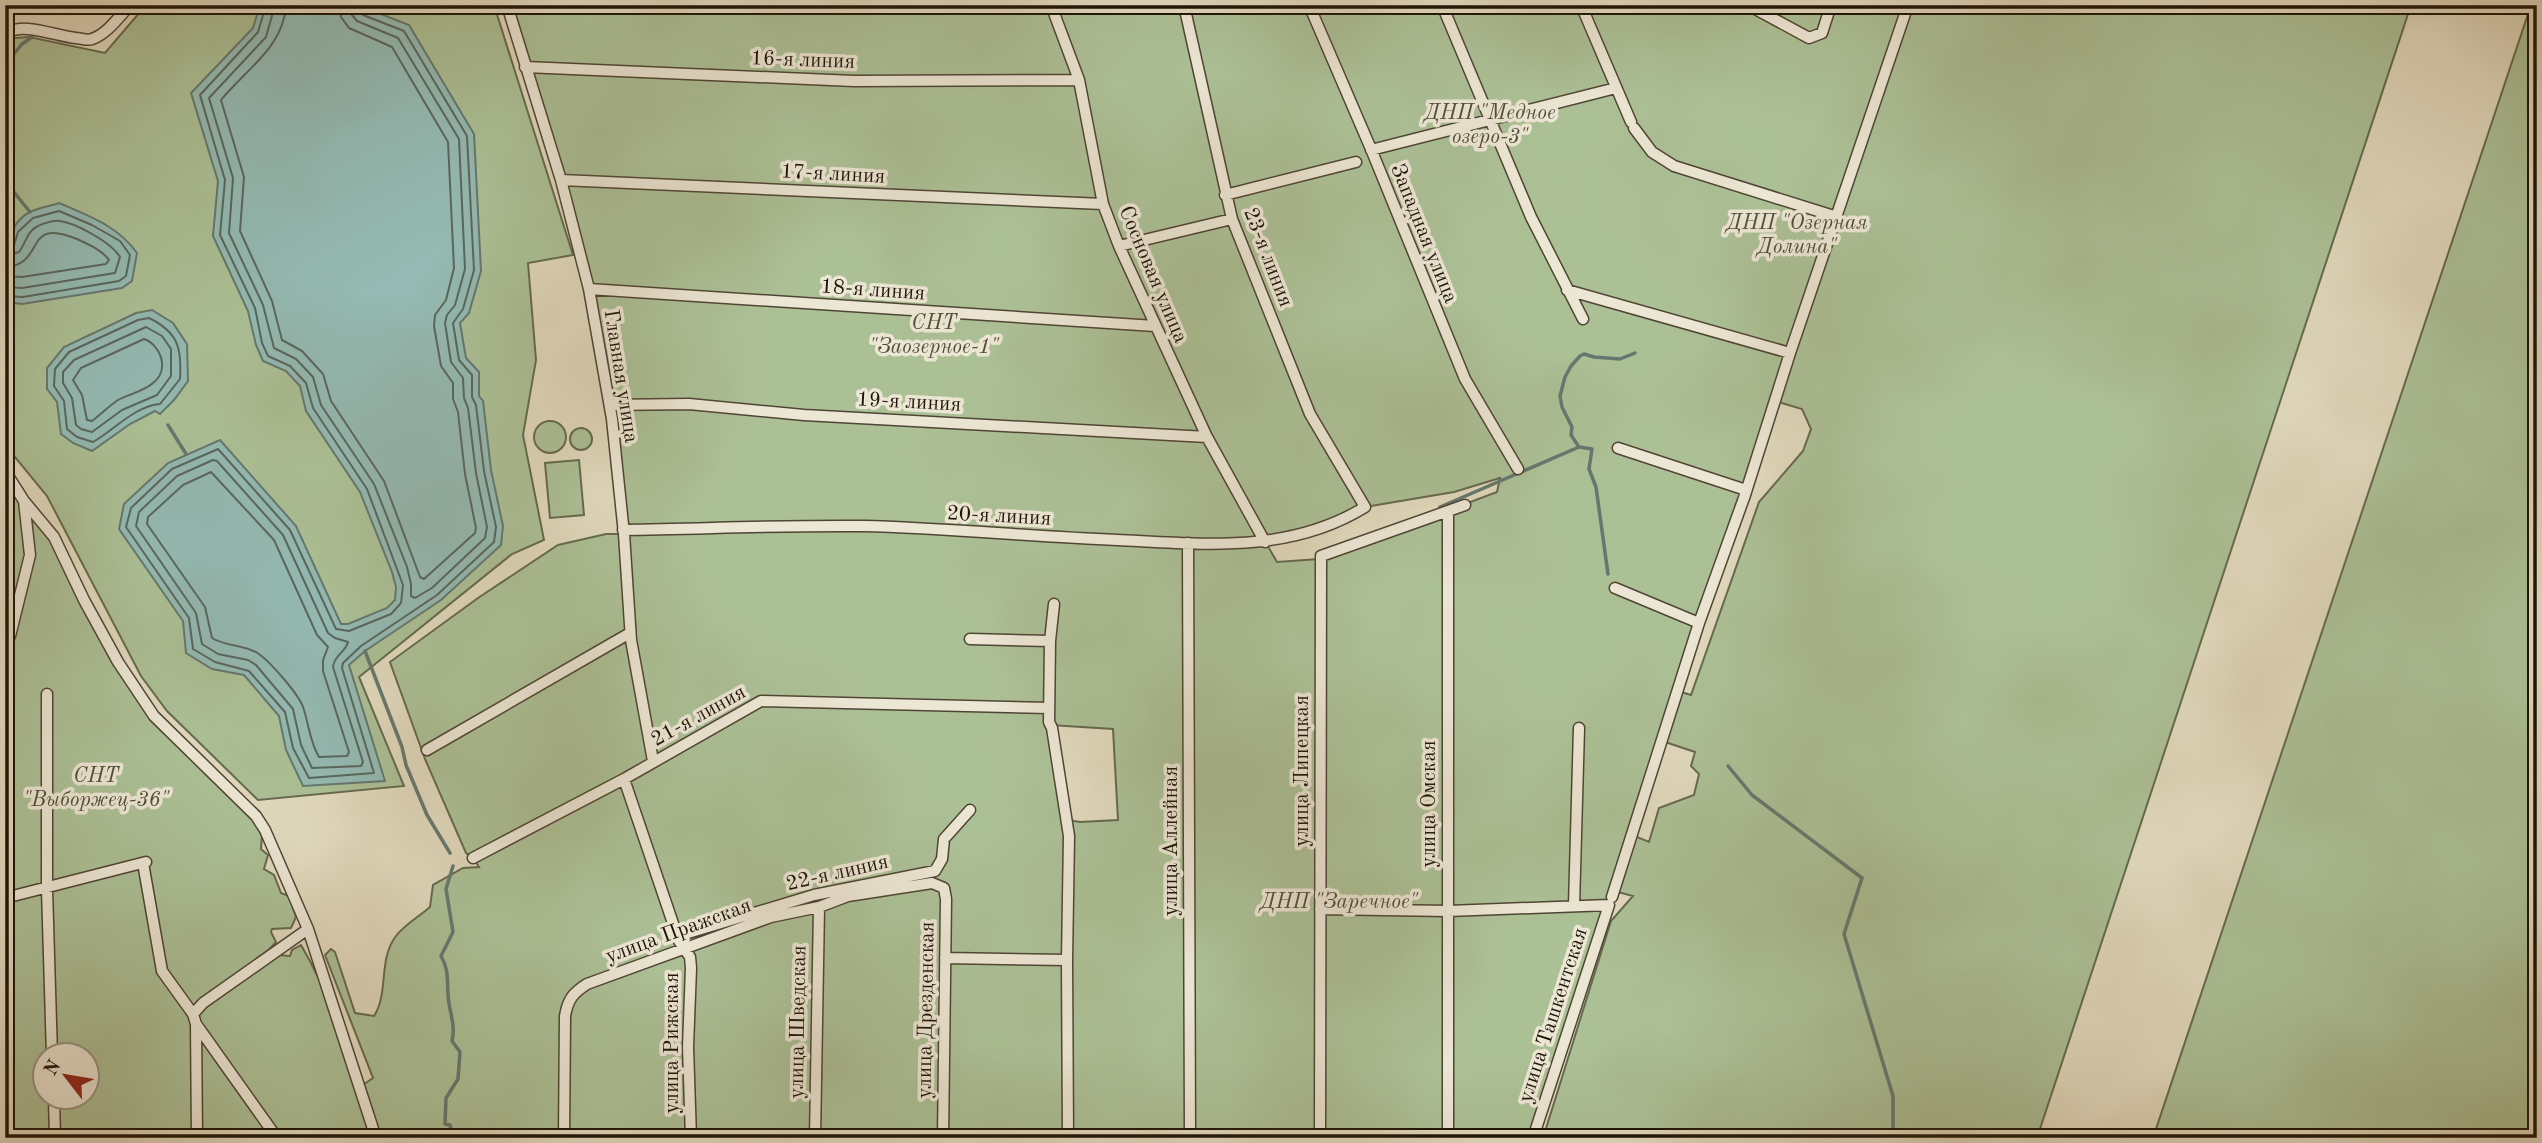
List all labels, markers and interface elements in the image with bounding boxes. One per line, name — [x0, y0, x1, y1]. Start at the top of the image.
street label: 16-я линия — [750, 48, 856, 73]
park label: ДНП "Медное озеро-3" — [1422, 103, 1556, 148]
street label: 17-я линия — [780, 161, 886, 188]
street label: Западная улица — [1386, 161, 1461, 306]
street label: Сосновая улица — [1114, 203, 1191, 346]
street label: 23-я линия — [1239, 205, 1296, 310]
park label: ДНП "Озерная Долина" — [1723, 213, 1868, 258]
street label: 18-я линия — [820, 276, 926, 305]
street label: Главная улица — [600, 308, 641, 445]
park label: СНТ "Заозерное-1" — [869, 313, 1000, 358]
street label: 19-я линия — [856, 389, 962, 416]
street label: 20-я линия — [946, 503, 1052, 530]
street label: 21-я линия — [648, 682, 750, 751]
street label: улица Липецкая — [1292, 695, 1313, 847]
street label: улица Омская — [1419, 740, 1440, 868]
park label: СНТ "Выборжец-36" — [23, 766, 170, 811]
street label: улица Аллейная — [1161, 766, 1182, 916]
street label: 22-я линия — [784, 851, 891, 895]
park label: ДНП "Заречное" — [1257, 891, 1419, 913]
street label: улица Пражская — [603, 895, 754, 968]
street label: улица Дрезденская — [914, 921, 939, 1099]
street label: улица Ташкентская — [1515, 925, 1592, 1105]
street label: улица Шведская — [787, 945, 810, 1099]
street label: улица Рижская — [662, 972, 683, 1114]
north arrow — [32, 1042, 102, 1112]
text: N — [42, 1057, 66, 1080]

